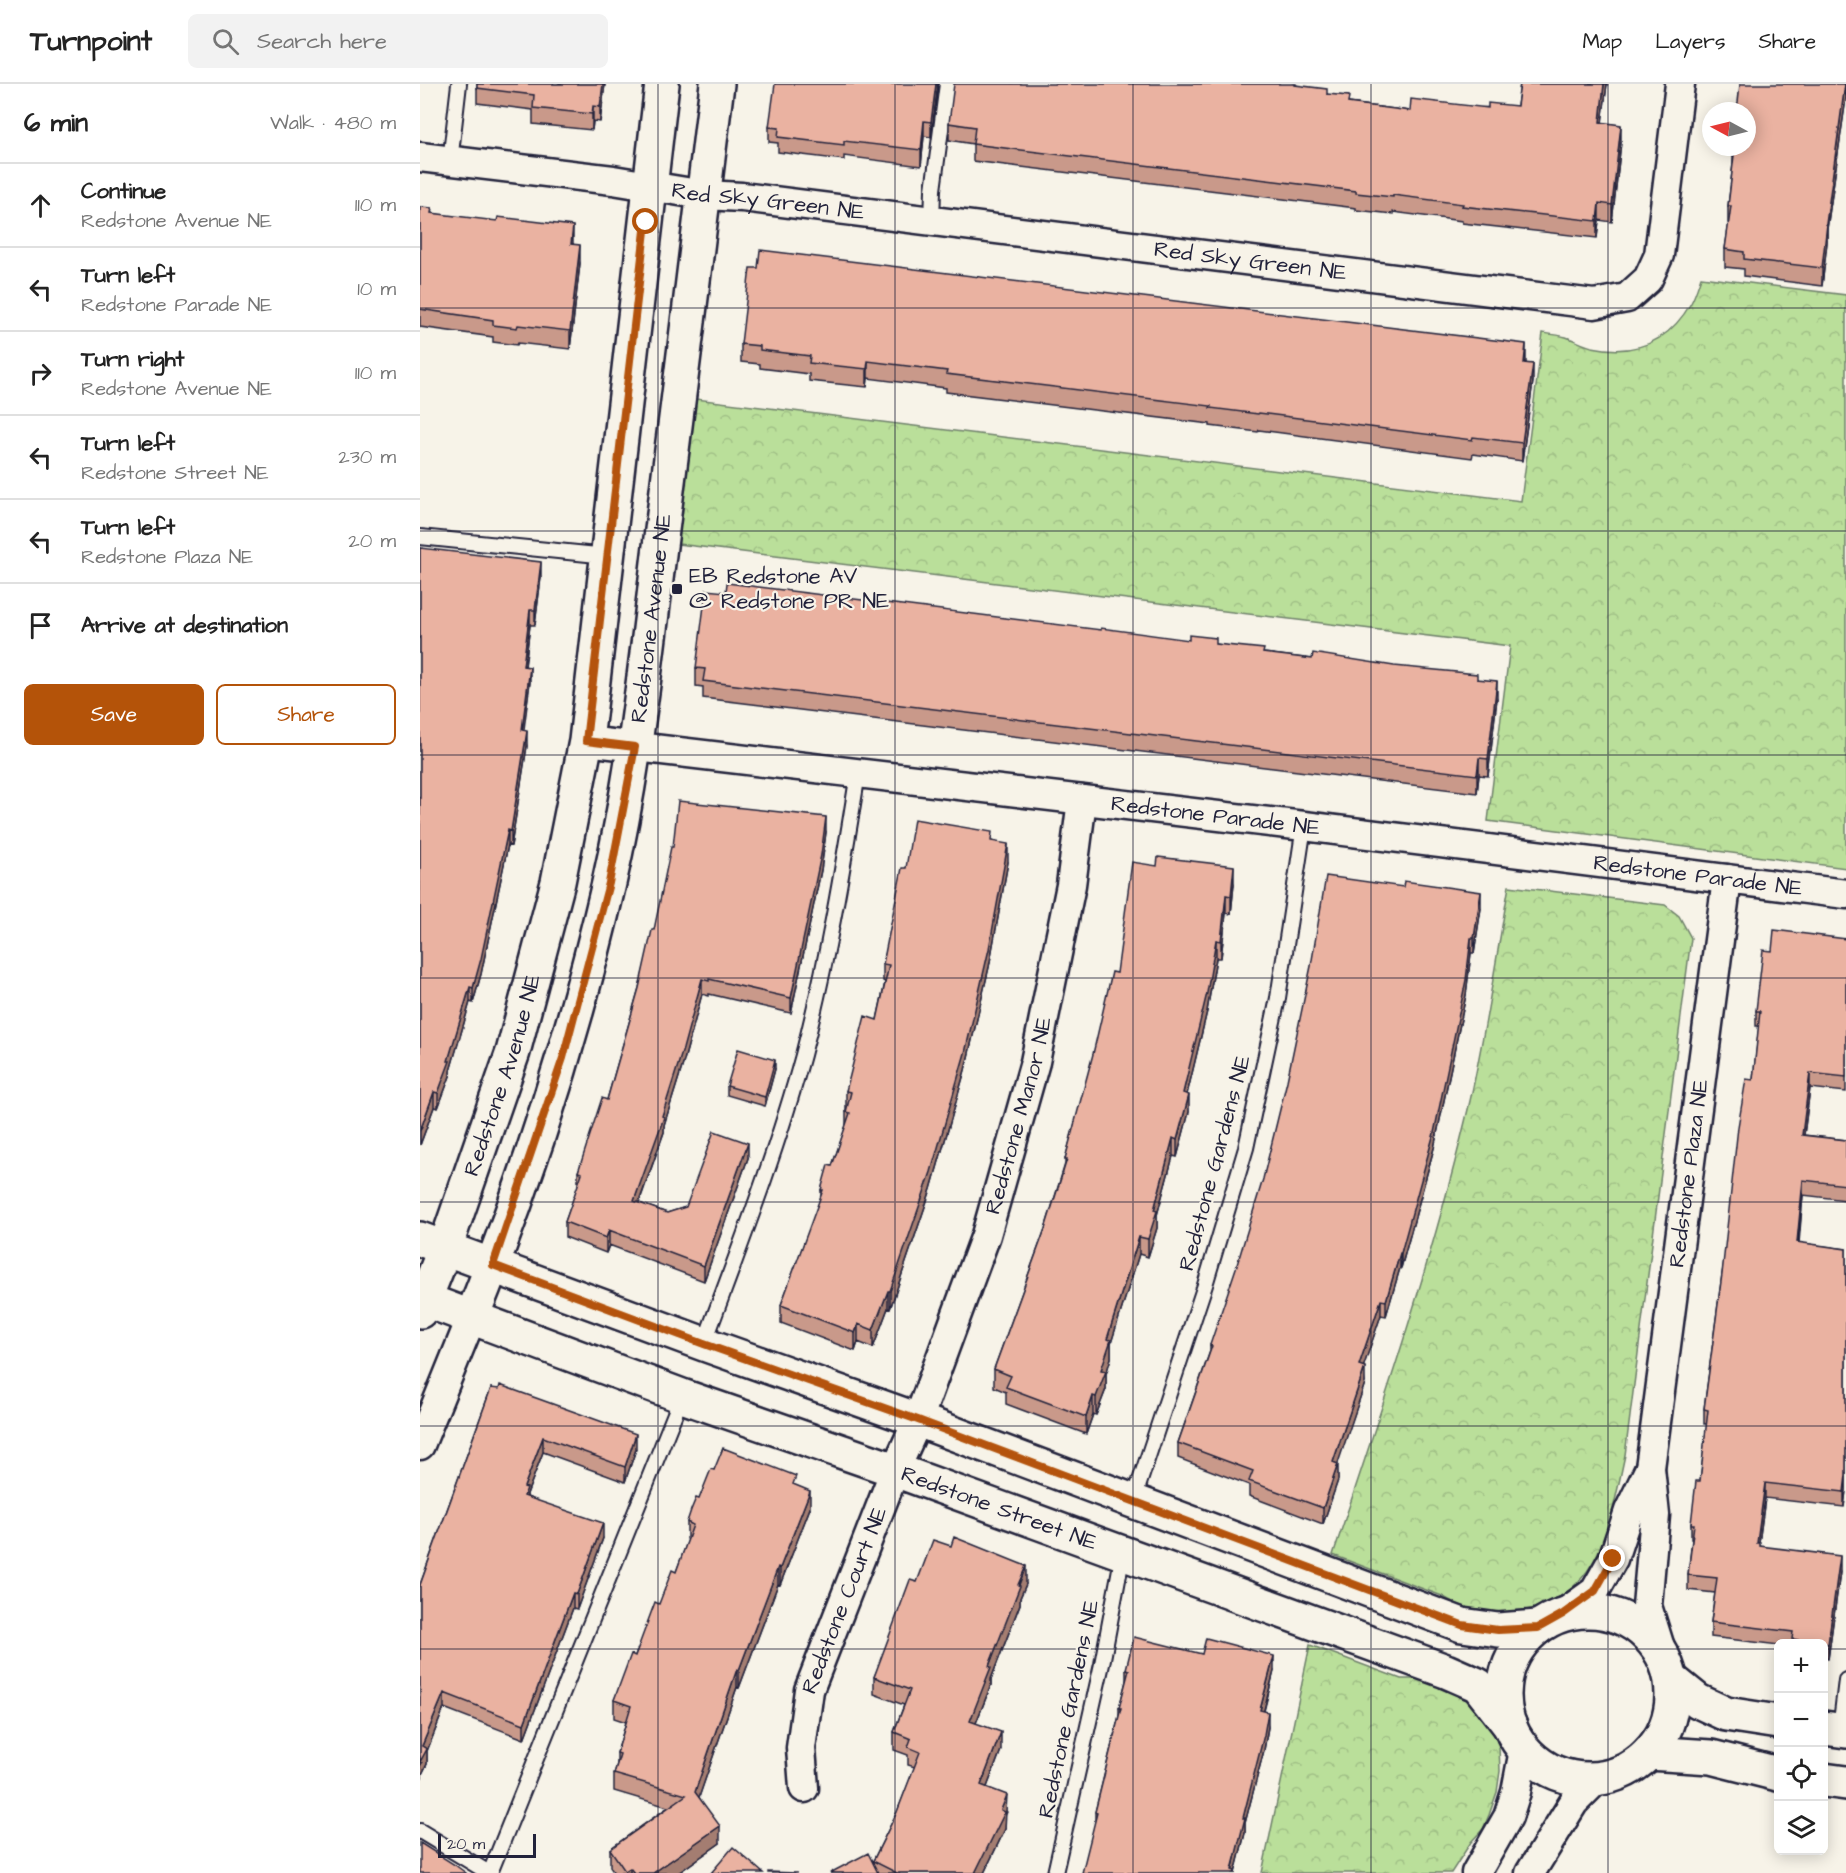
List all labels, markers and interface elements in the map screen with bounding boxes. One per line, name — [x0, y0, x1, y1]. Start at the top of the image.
search box — [188, 14, 608, 68]
text: Turnpoint — [30, 22, 152, 61]
icon: search — [209, 25, 242, 58]
text: Search here — [257, 26, 387, 57]
text: Map — [1582, 27, 1622, 56]
text: Layers — [1655, 27, 1725, 56]
text: Share — [1758, 27, 1816, 56]
north arrow — [1702, 102, 1756, 156]
text: 6 min — [24, 105, 88, 141]
text: Walk · 480 m — [270, 109, 396, 137]
street label: Red Sky Green NE — [669, 174, 866, 228]
text: Continue — [81, 176, 166, 207]
icon: ahead — [24, 189, 57, 222]
text: 110 m — [355, 191, 396, 219]
text: Redstone Avenue NE — [81, 207, 272, 235]
route start — [632, 208, 658, 234]
street label: Red Sky Green NE — [1152, 233, 1349, 288]
text: Turn left — [81, 260, 175, 291]
icon: left — [24, 273, 57, 306]
text: 10 m — [357, 275, 396, 303]
text: Redstone Parade NE — [81, 291, 272, 319]
text: Turn right — [81, 344, 184, 375]
icon: right — [24, 357, 57, 390]
text: 110 m — [355, 359, 396, 387]
text: Redstone Avenue NE — [81, 375, 272, 403]
text: Turn left — [81, 428, 175, 459]
icon: left — [24, 441, 57, 474]
text: 230 m — [338, 443, 396, 471]
text: Redstone Street NE — [81, 459, 269, 487]
text: Turn left — [81, 512, 175, 543]
street label: Redstone Avenue NE — [623, 512, 679, 725]
icon: left — [24, 525, 57, 558]
text: 20 m — [348, 527, 396, 555]
text: Redstone Plaza NE — [81, 543, 253, 571]
place label: EB Redstone AV @ Redstone PR NE — [689, 561, 889, 617]
marker: EB Redstone AV @ Redstone PR NE — [670, 582, 684, 596]
icon: arrive — [24, 609, 57, 642]
text: Arrive at destination — [81, 610, 288, 641]
button: Save — [24, 684, 204, 745]
button: Share — [216, 684, 396, 745]
street label: Redstone Parade NE — [1109, 788, 1322, 843]
street label: Redstone Parade NE — [1592, 847, 1804, 904]
street label: Redstone Avenue NE — [456, 971, 548, 1180]
street label: Redstone Manor NE — [977, 1014, 1059, 1218]
street label: Redstone Gardens NE — [1171, 1052, 1259, 1274]
street label: Redstone Plaza NE — [1661, 1078, 1716, 1269]
street label: Redstone Street NE — [897, 1458, 1101, 1558]
street label: Redstone Court NE — [793, 1502, 895, 1698]
route end — [1599, 1545, 1625, 1571]
street label: Redstone Gardens NE — [1031, 1597, 1107, 1821]
map controls — [1774, 1639, 1828, 1855]
button: + — [1774, 1639, 1828, 1693]
button: − — [1774, 1693, 1828, 1747]
button: locate — [1774, 1747, 1828, 1801]
button: layers — [1774, 1801, 1828, 1855]
scale bar — [438, 1831, 536, 1858]
text: 20 m — [447, 1833, 485, 1855]

